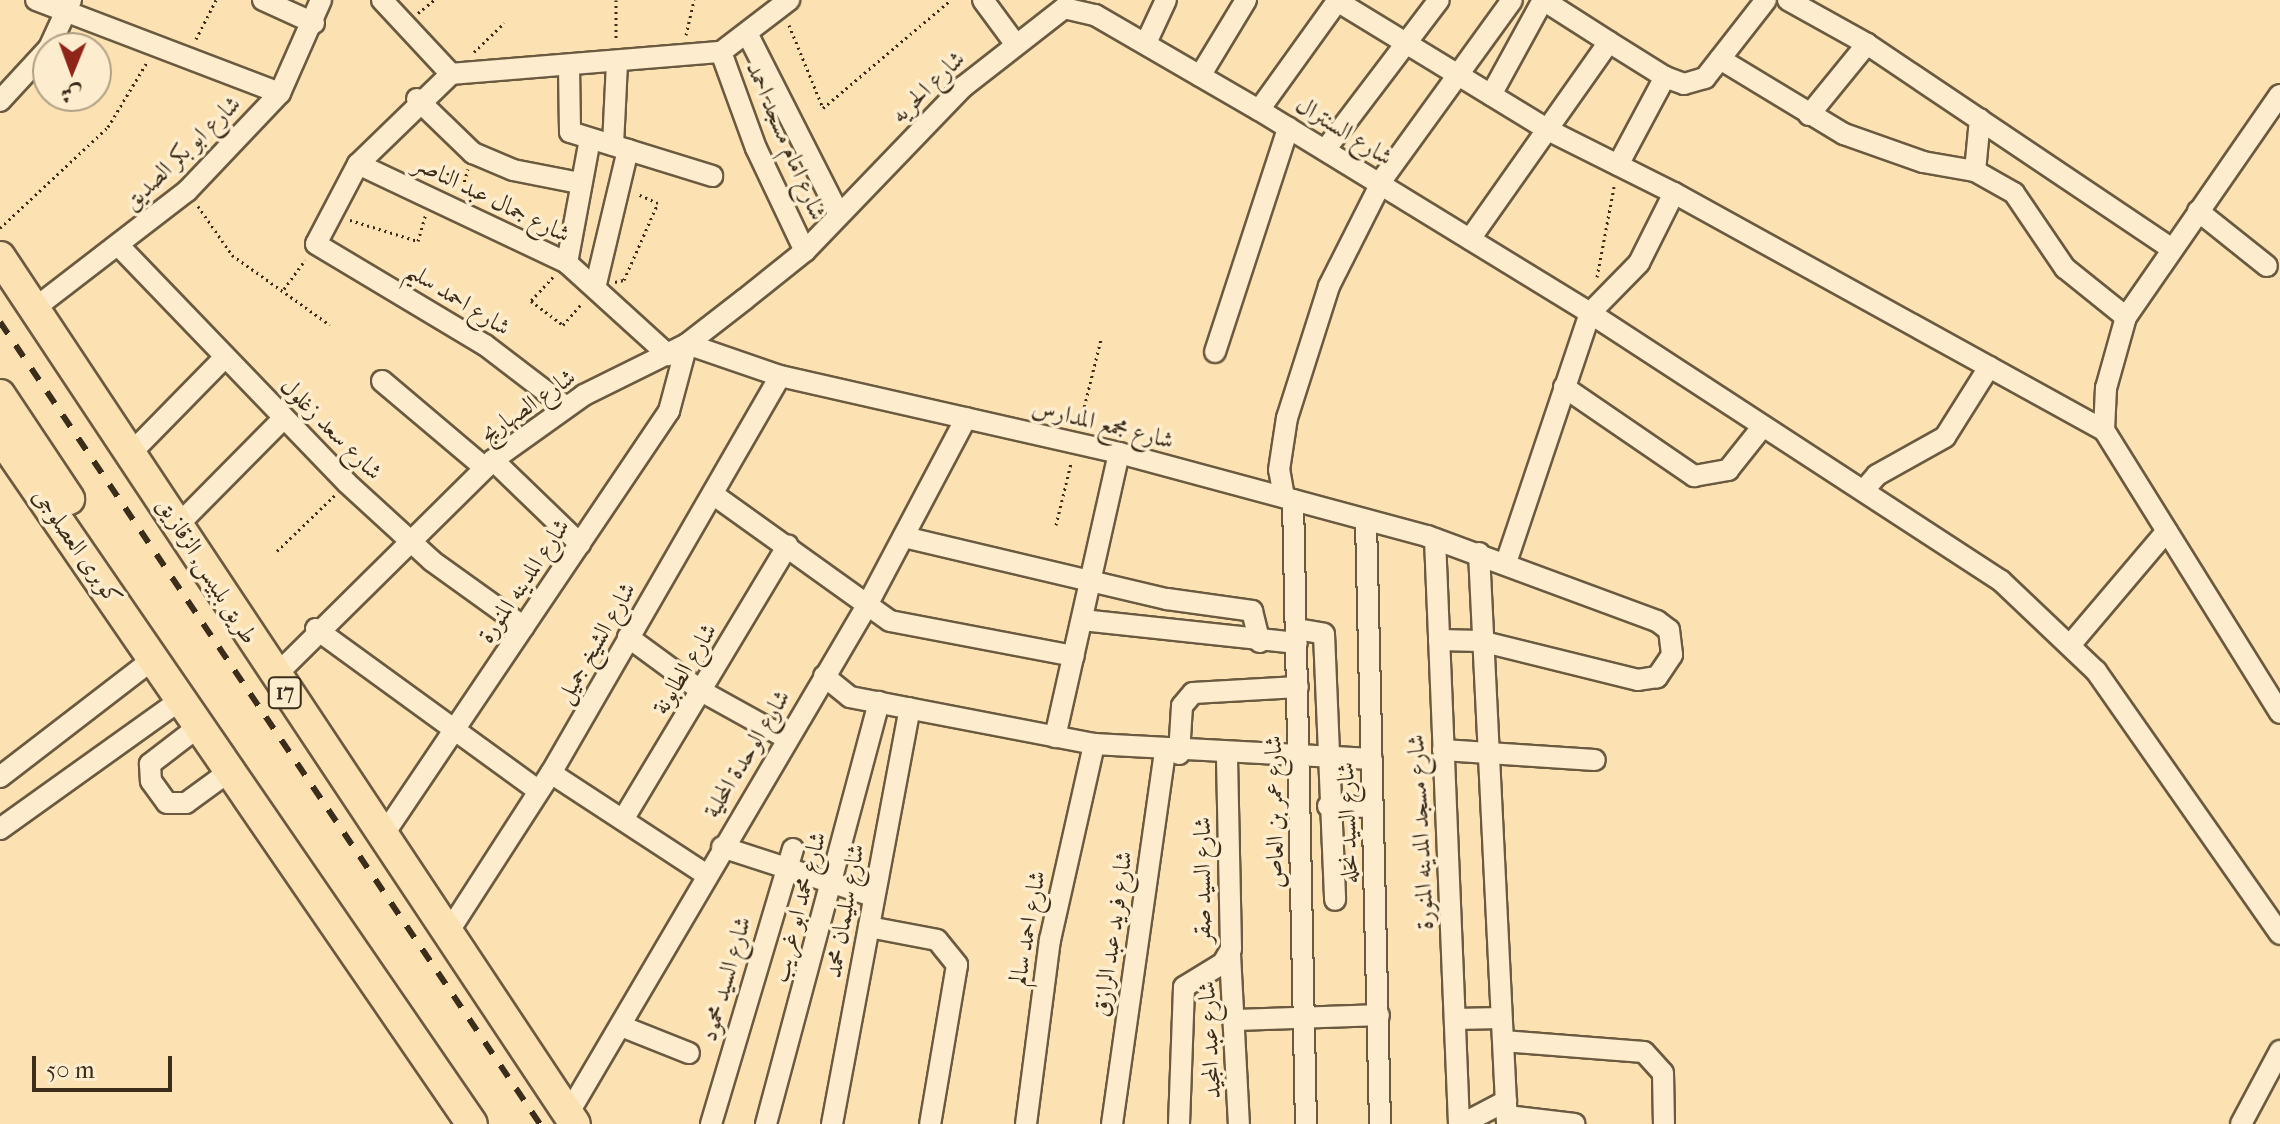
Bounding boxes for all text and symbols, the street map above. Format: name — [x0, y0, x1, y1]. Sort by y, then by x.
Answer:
north arrow — [32, 32, 112, 112]
street label: شارع الحريه — [885, 45, 971, 129]
street label: شارع امام مسجد احمد — [740, 58, 832, 224]
text: ش — [60, 81, 83, 107]
street label: شارع ابو بكر الصديق — [117, 90, 247, 216]
street label: شارع السنترال — [1290, 90, 1398, 172]
street label: شارع جمال عبد الناصر — [409, 149, 575, 249]
street label: شارع احمد سليم — [400, 256, 516, 342]
street label: شارع الصهاريج — [475, 363, 581, 449]
street label: شارع سعد زغلول — [274, 372, 388, 486]
street label: شارع مجمع المدارس — [1029, 392, 1177, 456]
street label: كوبرى العصلوجى — [26, 483, 128, 611]
street label: طريق بلبيس, الزقازيق — [150, 492, 264, 650]
street label: شارع المدينه المنورة — [472, 513, 576, 649]
street label: شارع الشيخ جميل — [550, 577, 642, 709]
street label: شارع الطابونة — [647, 618, 723, 720]
road number: 17 — [267, 675, 303, 711]
street label: شارع الوحدة المحلية — [697, 685, 797, 823]
street label: شارع مسجد المدينه المنورة — [1401, 734, 1441, 930]
street label: شارع عمر بن العاص — [1259, 735, 1291, 889]
street label: شارع السيد نحله — [1331, 762, 1365, 884]
street label: شارع السيد صقر — [1189, 817, 1217, 943]
street label: شارع محمد ابو غريب — [765, 829, 833, 985]
street label: شارع سليمان محمد — [819, 842, 871, 980]
street label: شارع فريد عبد الرازق — [1087, 849, 1139, 1019]
street label: شارع احمد سالم — [1004, 869, 1052, 987]
street label: شارع السيد محمود — [694, 913, 758, 1045]
street label: شارع عبد المجيد — [1193, 980, 1227, 1100]
scale bar — [36, 1040, 176, 1090]
text: 50 m — [46, 1056, 95, 1084]

